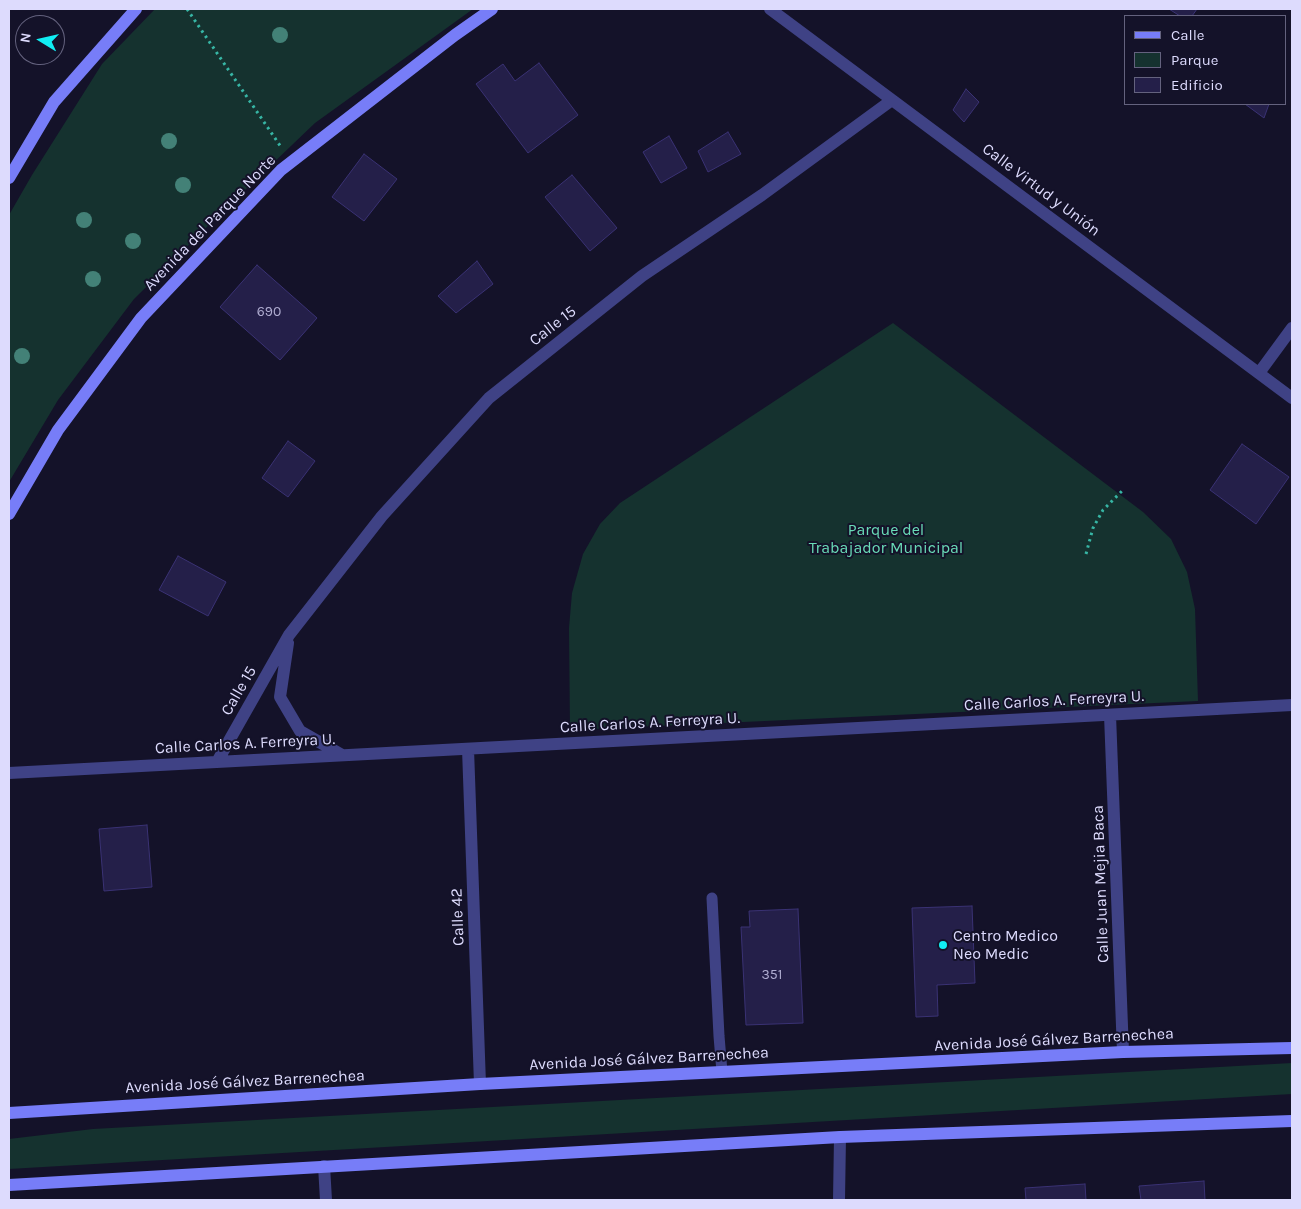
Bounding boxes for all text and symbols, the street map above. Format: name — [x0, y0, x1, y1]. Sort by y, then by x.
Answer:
north arrow — [15, 15, 65, 65]
legend — [1124, 15, 1286, 105]
text: Calle — [1171, 26, 1205, 44]
text: N — [16, 31, 35, 44]
text: Parque — [1171, 51, 1219, 69]
text: Edificio — [1171, 76, 1223, 94]
street label: Calle Virtud y Unión — [978, 139, 1104, 241]
street label: Avenida del Parque Norte — [140, 151, 280, 295]
street label: Calle 15 — [526, 302, 580, 350]
house number: 690 — [257, 304, 281, 320]
park label: Parque del Trabajador Municipal — [809, 520, 963, 558]
street label: Calle 15 — [217, 663, 261, 719]
street label: Calle Carlos A. Ferreyra U. — [963, 687, 1145, 715]
street label: Calle Carlos A. Ferreyra U. — [559, 709, 741, 737]
street label: Calle Carlos A. Ferreyra U. — [154, 730, 336, 758]
street label: Calle Juan Mejia Baca — [1089, 805, 1113, 963]
street label: Calle 42 — [447, 888, 469, 946]
place label: Centro Medico Neo Medic — [953, 926, 1058, 964]
marker: Centro Medico Neo Medic — [937, 939, 949, 951]
house number: 351 — [762, 967, 782, 983]
street label: Avenida José Gálvez Barrenechea — [934, 1024, 1174, 1056]
street label: Avenida José Gálvez Barrenechea — [529, 1043, 769, 1075]
street label: Avenida José Gálvez Barrenechea — [125, 1066, 365, 1098]

